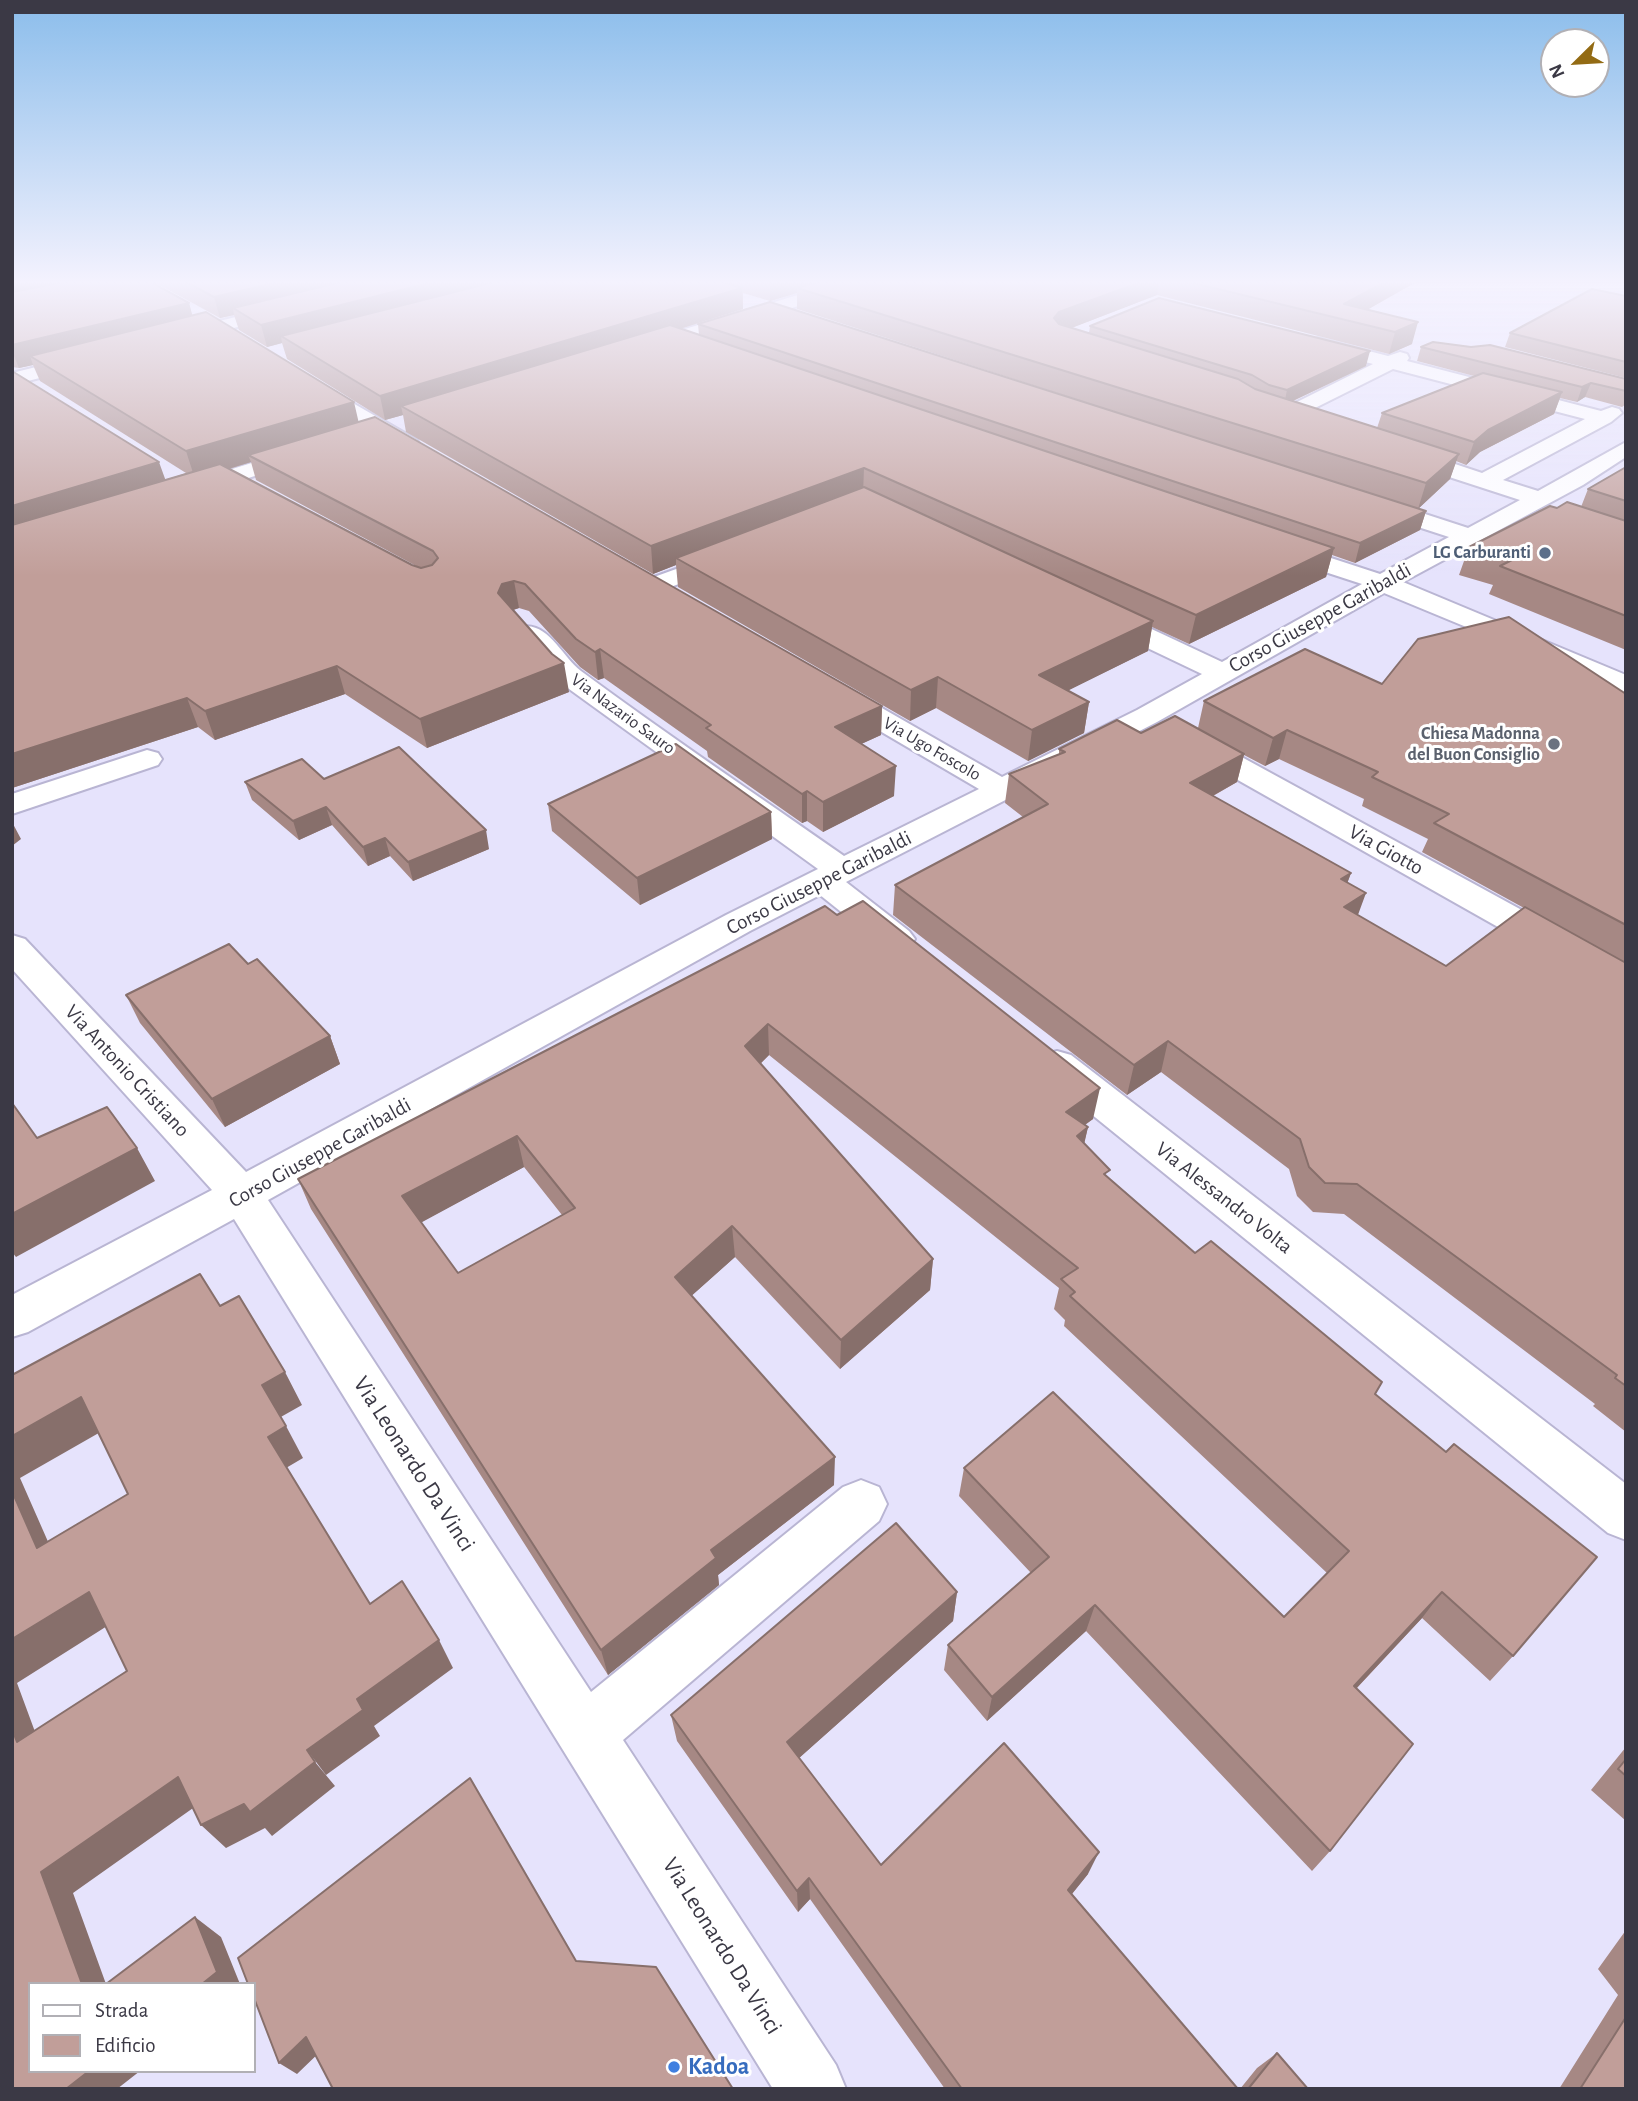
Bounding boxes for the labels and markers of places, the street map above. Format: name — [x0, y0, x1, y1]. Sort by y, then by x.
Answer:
place label: LG Carburanti — [1433, 542, 1531, 564]
marker: LG Carburanti — [1537, 545, 1553, 561]
place label: Chiesa Madonna del Buon Consiglio — [1408, 723, 1540, 766]
marker: Chiesa Madonna del Buon Consiglio — [1546, 736, 1562, 752]
place label: Kadoa — [688, 2053, 749, 2081]
marker: Kadoa — [666, 2059, 682, 2075]

